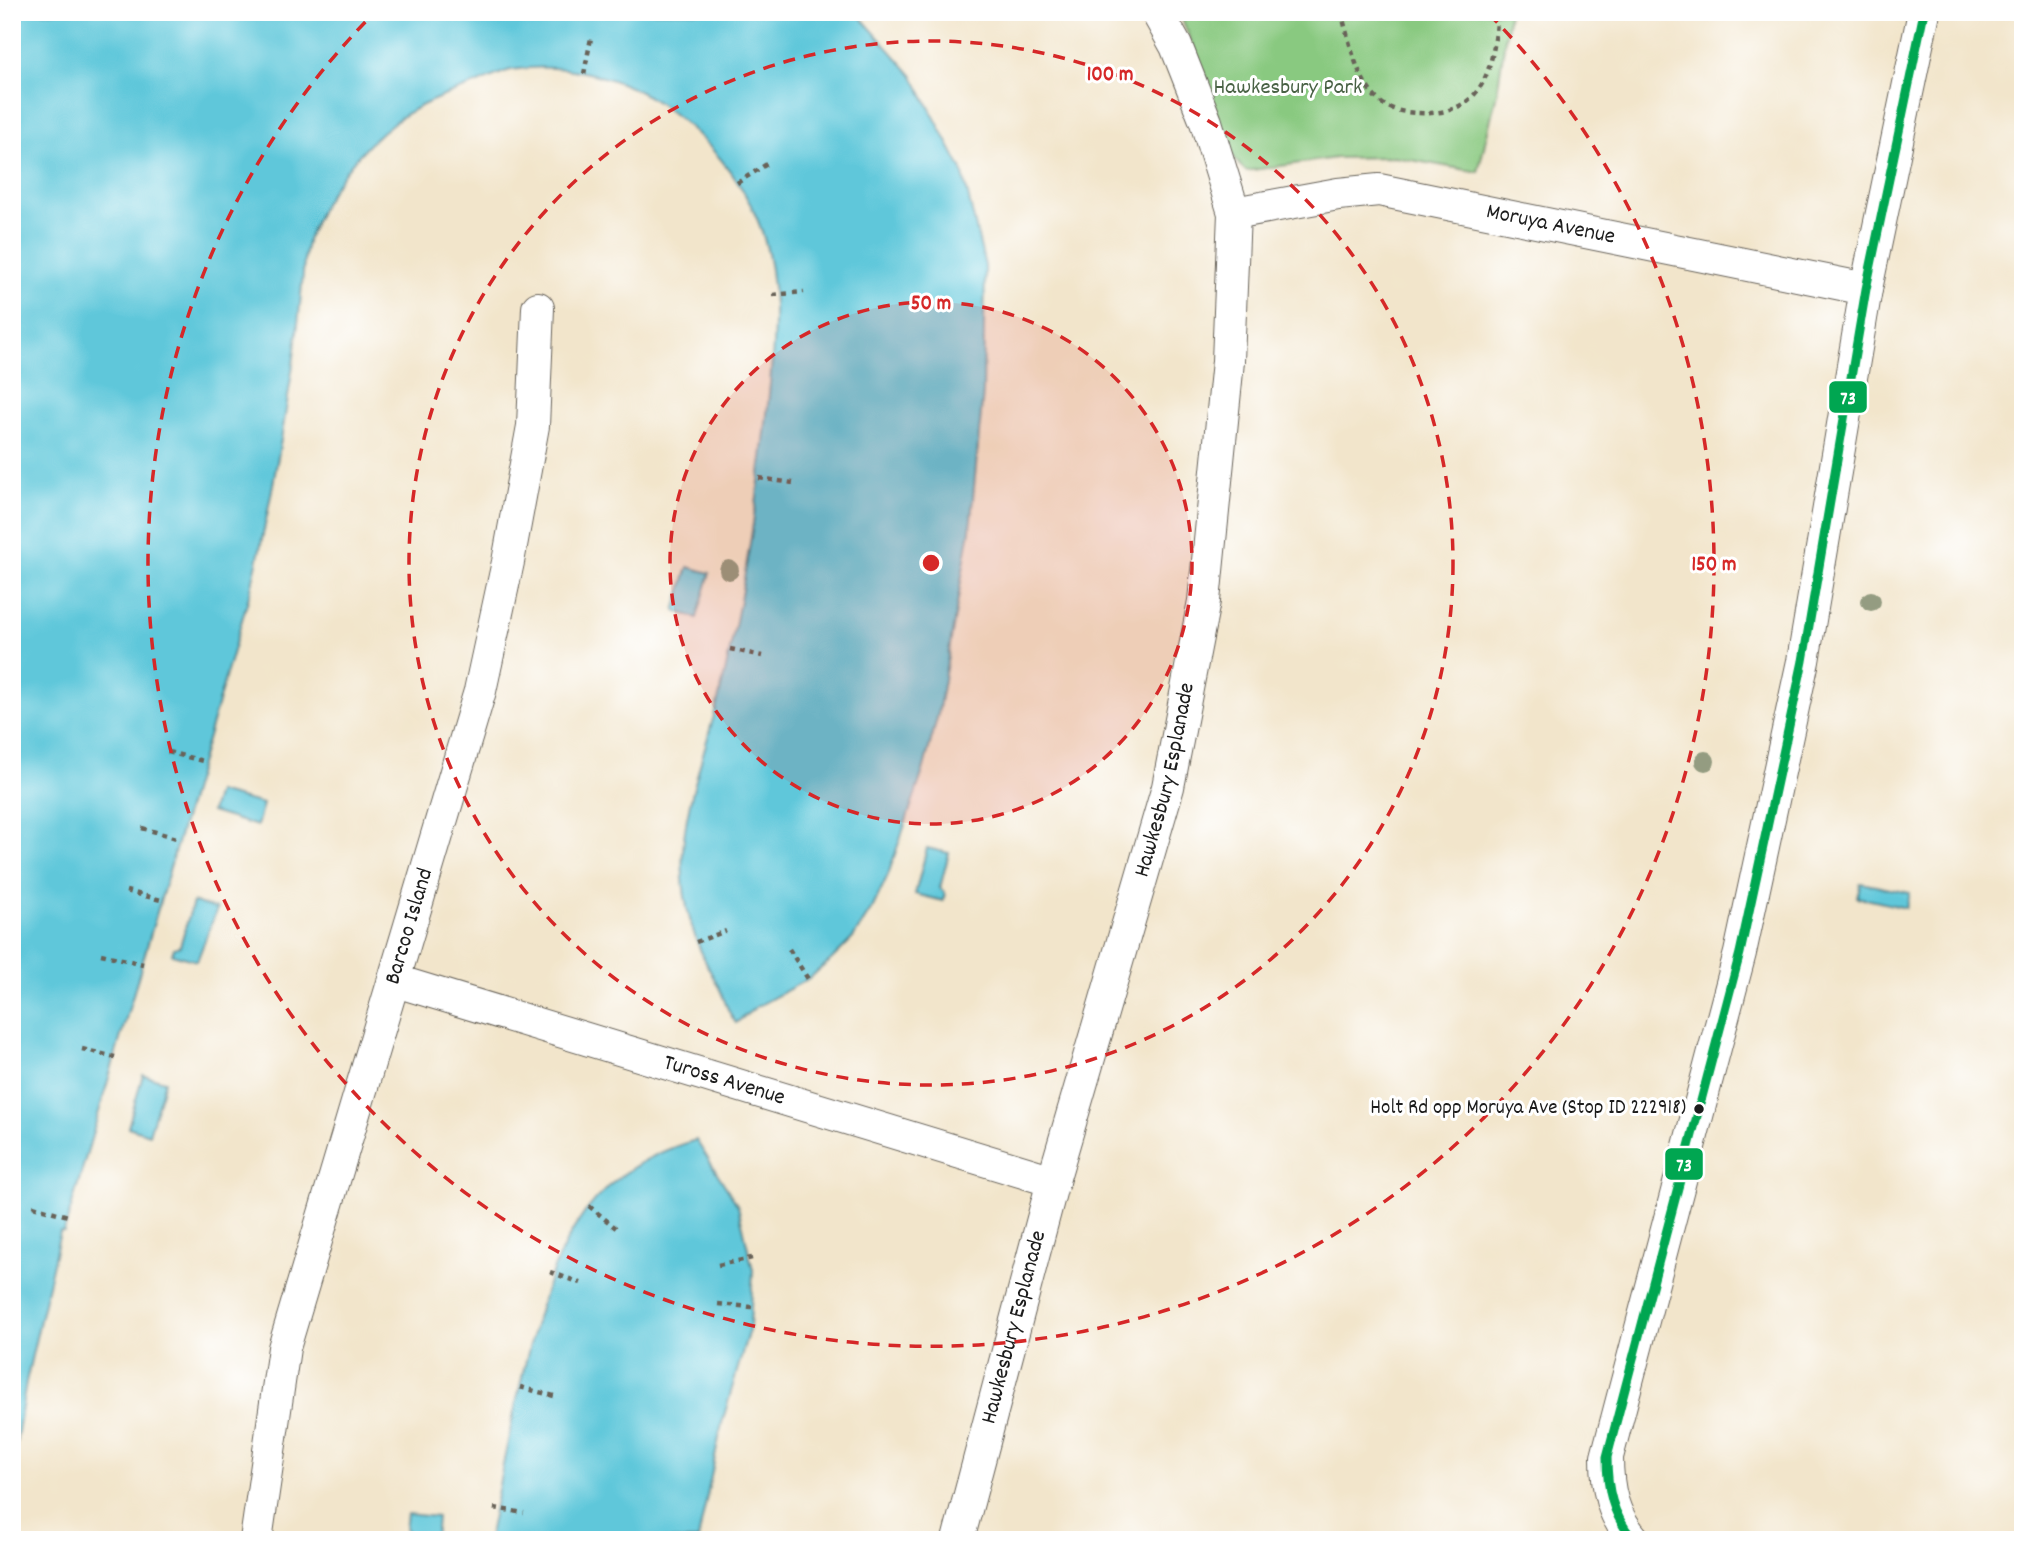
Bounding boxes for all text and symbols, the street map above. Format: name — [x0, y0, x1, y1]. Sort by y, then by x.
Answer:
text: 100 m — [1087, 61, 1133, 91]
park label: Hawkesbury Park — [1214, 72, 1362, 105]
street label: Moruya Avenue — [1483, 196, 1618, 254]
text: 50 m — [911, 290, 951, 320]
line badge: 73 — [1828, 380, 1868, 414]
text: 73 — [1840, 387, 1856, 414]
centre of rings — [919, 551, 943, 575]
text: 150 m — [1691, 551, 1737, 581]
street label: Hawkesbury Esplanade — [1126, 680, 1204, 881]
street label: Barcoo Island — [377, 864, 443, 989]
street label: Tuross Avenue — [659, 1047, 789, 1115]
place label: Holt Rd opp Moruya Ave (Stop ID 222918) — [1370, 1094, 1686, 1124]
marker: Holt Rd opp Moruya Ave (Stop ID 222918) — [1692, 1102, 1706, 1116]
line badge: 73 — [1664, 1147, 1704, 1181]
text: 73 — [1676, 1154, 1692, 1181]
street label: Hawkesbury Esplanade — [973, 1227, 1056, 1428]

